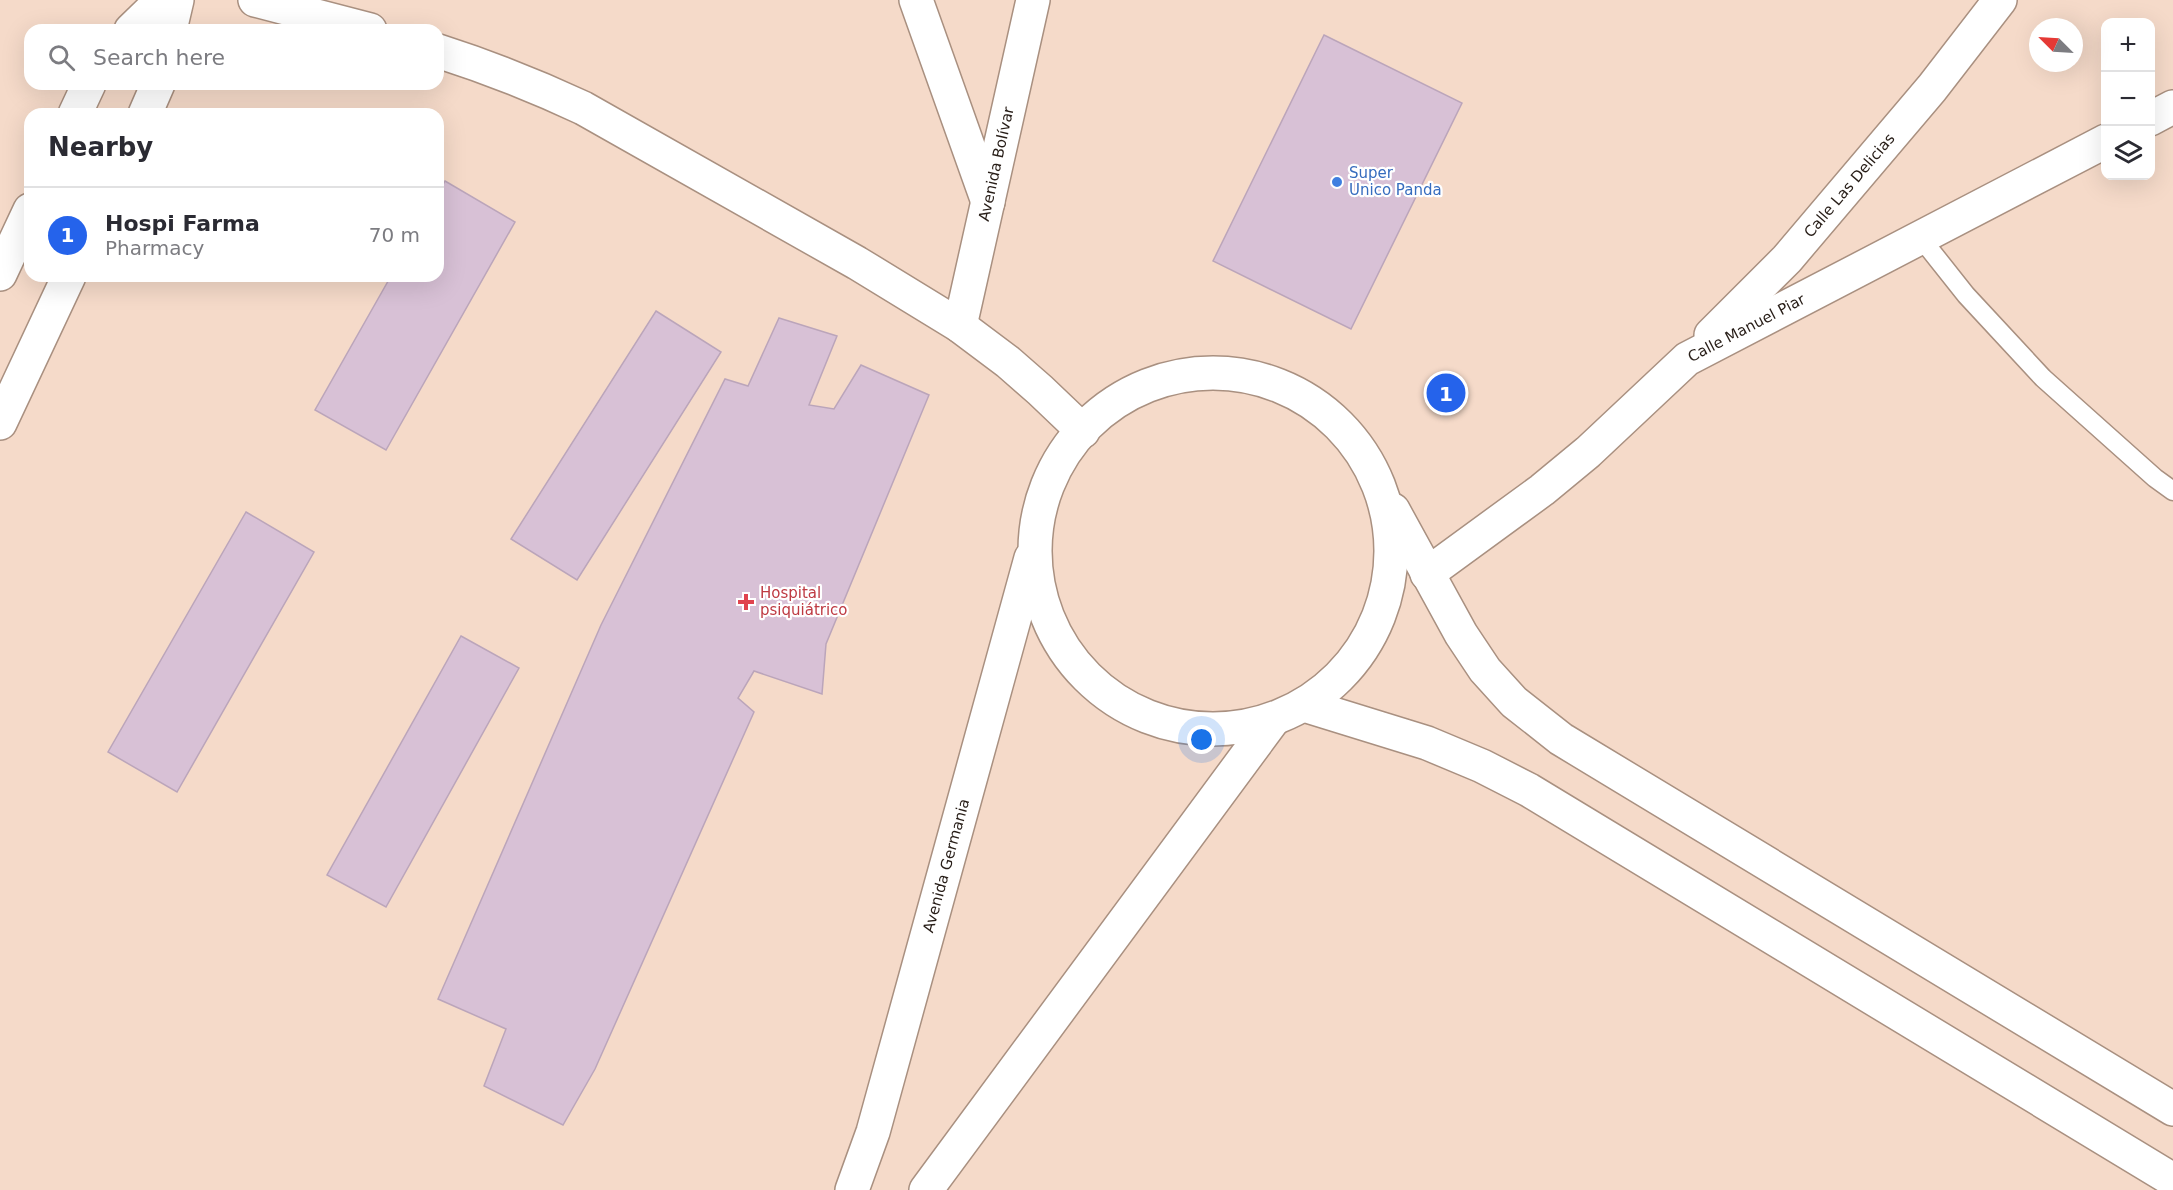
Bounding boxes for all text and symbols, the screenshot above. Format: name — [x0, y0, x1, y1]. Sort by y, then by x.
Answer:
north arrow — [2029, 18, 2083, 72]
map controls — [2101, 18, 2155, 180]
button: + — [2101, 18, 2155, 72]
search box — [24, 24, 444, 90]
icon: search — [45, 41, 78, 74]
text: Search here — [93, 45, 225, 70]
button: − — [2101, 72, 2155, 126]
street label: Avenida Bolívar — [975, 104, 1018, 223]
button: layers — [2101, 126, 2155, 180]
street label: Calle Las Delicias — [1800, 130, 1899, 241]
text: Nearby — [48, 132, 153, 162]
place label: Super Unico Panda — [1349, 164, 1442, 199]
marker: Super Unico Panda — [1330, 175, 1344, 189]
text: Hospi Farma — [105, 211, 260, 236]
text: 1 — [61, 223, 74, 247]
text: 70 m — [369, 223, 420, 247]
text: Pharmacy — [105, 236, 204, 260]
street label: Calle Manuel Piar — [1685, 290, 1809, 366]
pin: 1 — [1426, 370, 1466, 416]
place label: Hospital psiquiátrico — [760, 584, 848, 619]
marker: Hospital psiquiátrico — [737, 593, 755, 611]
your location — [1187, 725, 1216, 754]
street label: Avenida Germania — [919, 797, 973, 935]

